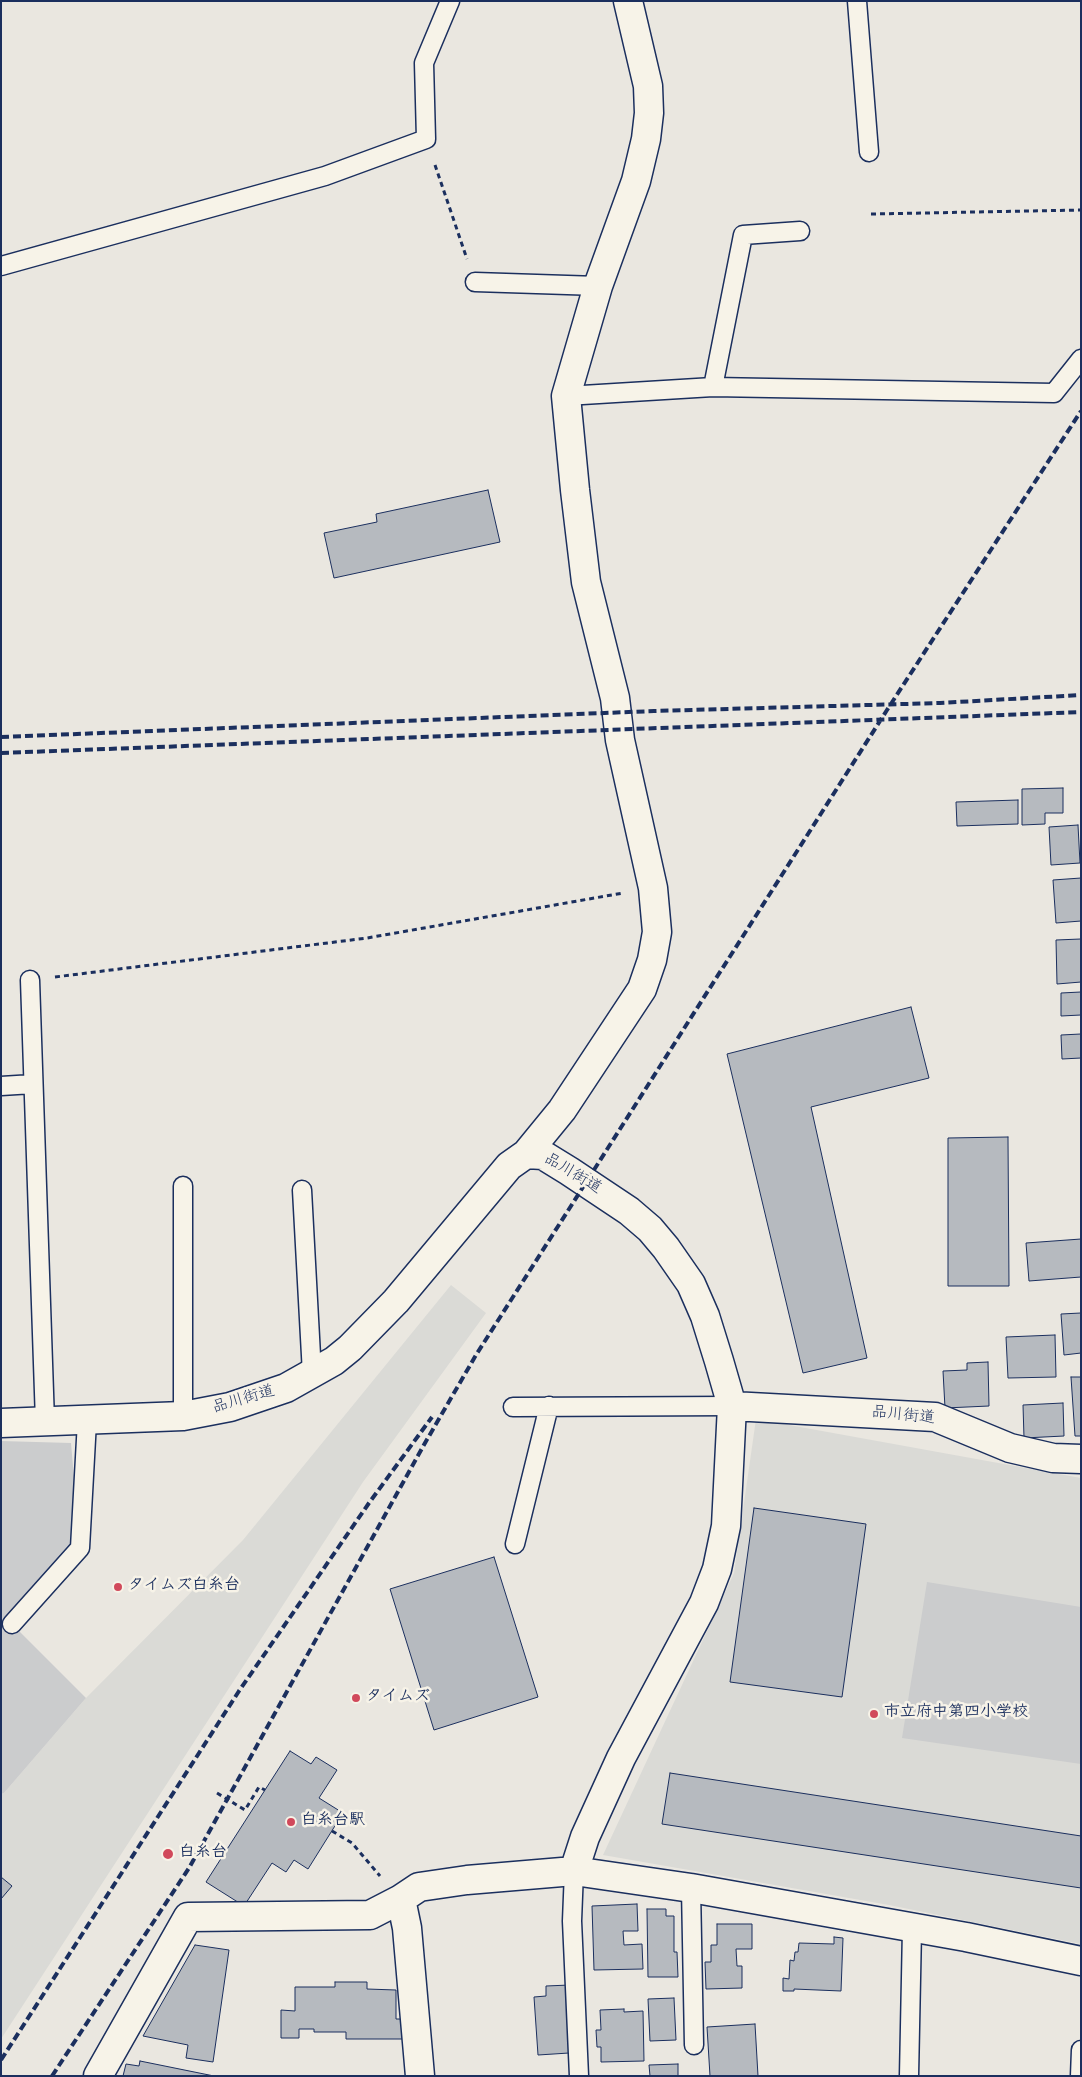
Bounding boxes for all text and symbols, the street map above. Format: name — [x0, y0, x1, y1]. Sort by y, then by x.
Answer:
street label: 品川街道 — [540, 1150, 604, 1200]
street label: 品川街道 — [211, 1383, 277, 1419]
street label: 品川街道 — [870, 1404, 936, 1430]
place label: タイムズ白糸台 — [128, 1577, 240, 1597]
marker: タイムズ白糸台 — [112, 1581, 124, 1593]
place label: タイムズ — [366, 1688, 430, 1708]
marker: タイムズ — [350, 1692, 362, 1704]
place label: 市立府中第四小学校 — [884, 1704, 1028, 1724]
marker: 市立府中第四小学校 — [868, 1708, 880, 1720]
place label: 白糸台駅 — [301, 1812, 365, 1832]
marker: 白糸台駅 — [285, 1816, 297, 1828]
place label: 白糸台 — [179, 1844, 227, 1864]
marker: 白糸台 — [161, 1847, 175, 1861]

